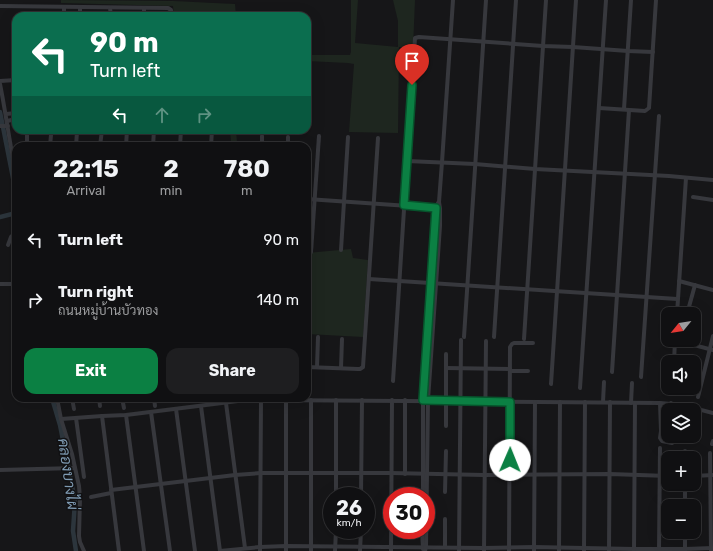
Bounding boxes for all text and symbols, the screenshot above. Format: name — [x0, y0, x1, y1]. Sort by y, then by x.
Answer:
text: 90 m — [90, 26, 159, 59]
icon: left — [24, 28, 76, 80]
pin — [395, 44, 429, 85]
icon: arrive — [401, 50, 423, 72]
text: Turn left — [90, 60, 160, 82]
icon: left — [109, 104, 131, 126]
icon: ahead — [151, 104, 173, 126]
icon: right — [193, 104, 215, 126]
text: 22:15 — [53, 155, 119, 183]
text: 2 — [163, 155, 179, 183]
text: 780 — [224, 155, 270, 183]
text: Arrival — [66, 183, 105, 198]
text: min — [160, 183, 182, 198]
text: m — [241, 183, 253, 198]
icon: left — [24, 229, 46, 251]
text: Turn left — [58, 231, 123, 249]
text: 90 m — [264, 231, 299, 249]
text: Turn right — [58, 283, 133, 301]
icon: right — [24, 289, 46, 311]
text: 140 m — [257, 291, 299, 309]
text: ถนนหมู่บ้านบัวทอง — [58, 303, 158, 318]
north arrow — [661, 307, 701, 347]
map controls — [661, 307, 701, 539]
button: Exit — [24, 348, 158, 394]
button: Share — [166, 348, 299, 394]
button: sound — [661, 355, 701, 395]
button: layers — [661, 403, 701, 443]
water label: คลองบางไผ่ — [54, 437, 83, 512]
position arrow — [489, 439, 531, 481]
button: + — [661, 451, 701, 491]
speed limit sign: 30 — [383, 487, 435, 539]
text: 26 — [336, 496, 362, 520]
button: − — [661, 499, 701, 539]
text: km/h — [337, 517, 361, 529]

